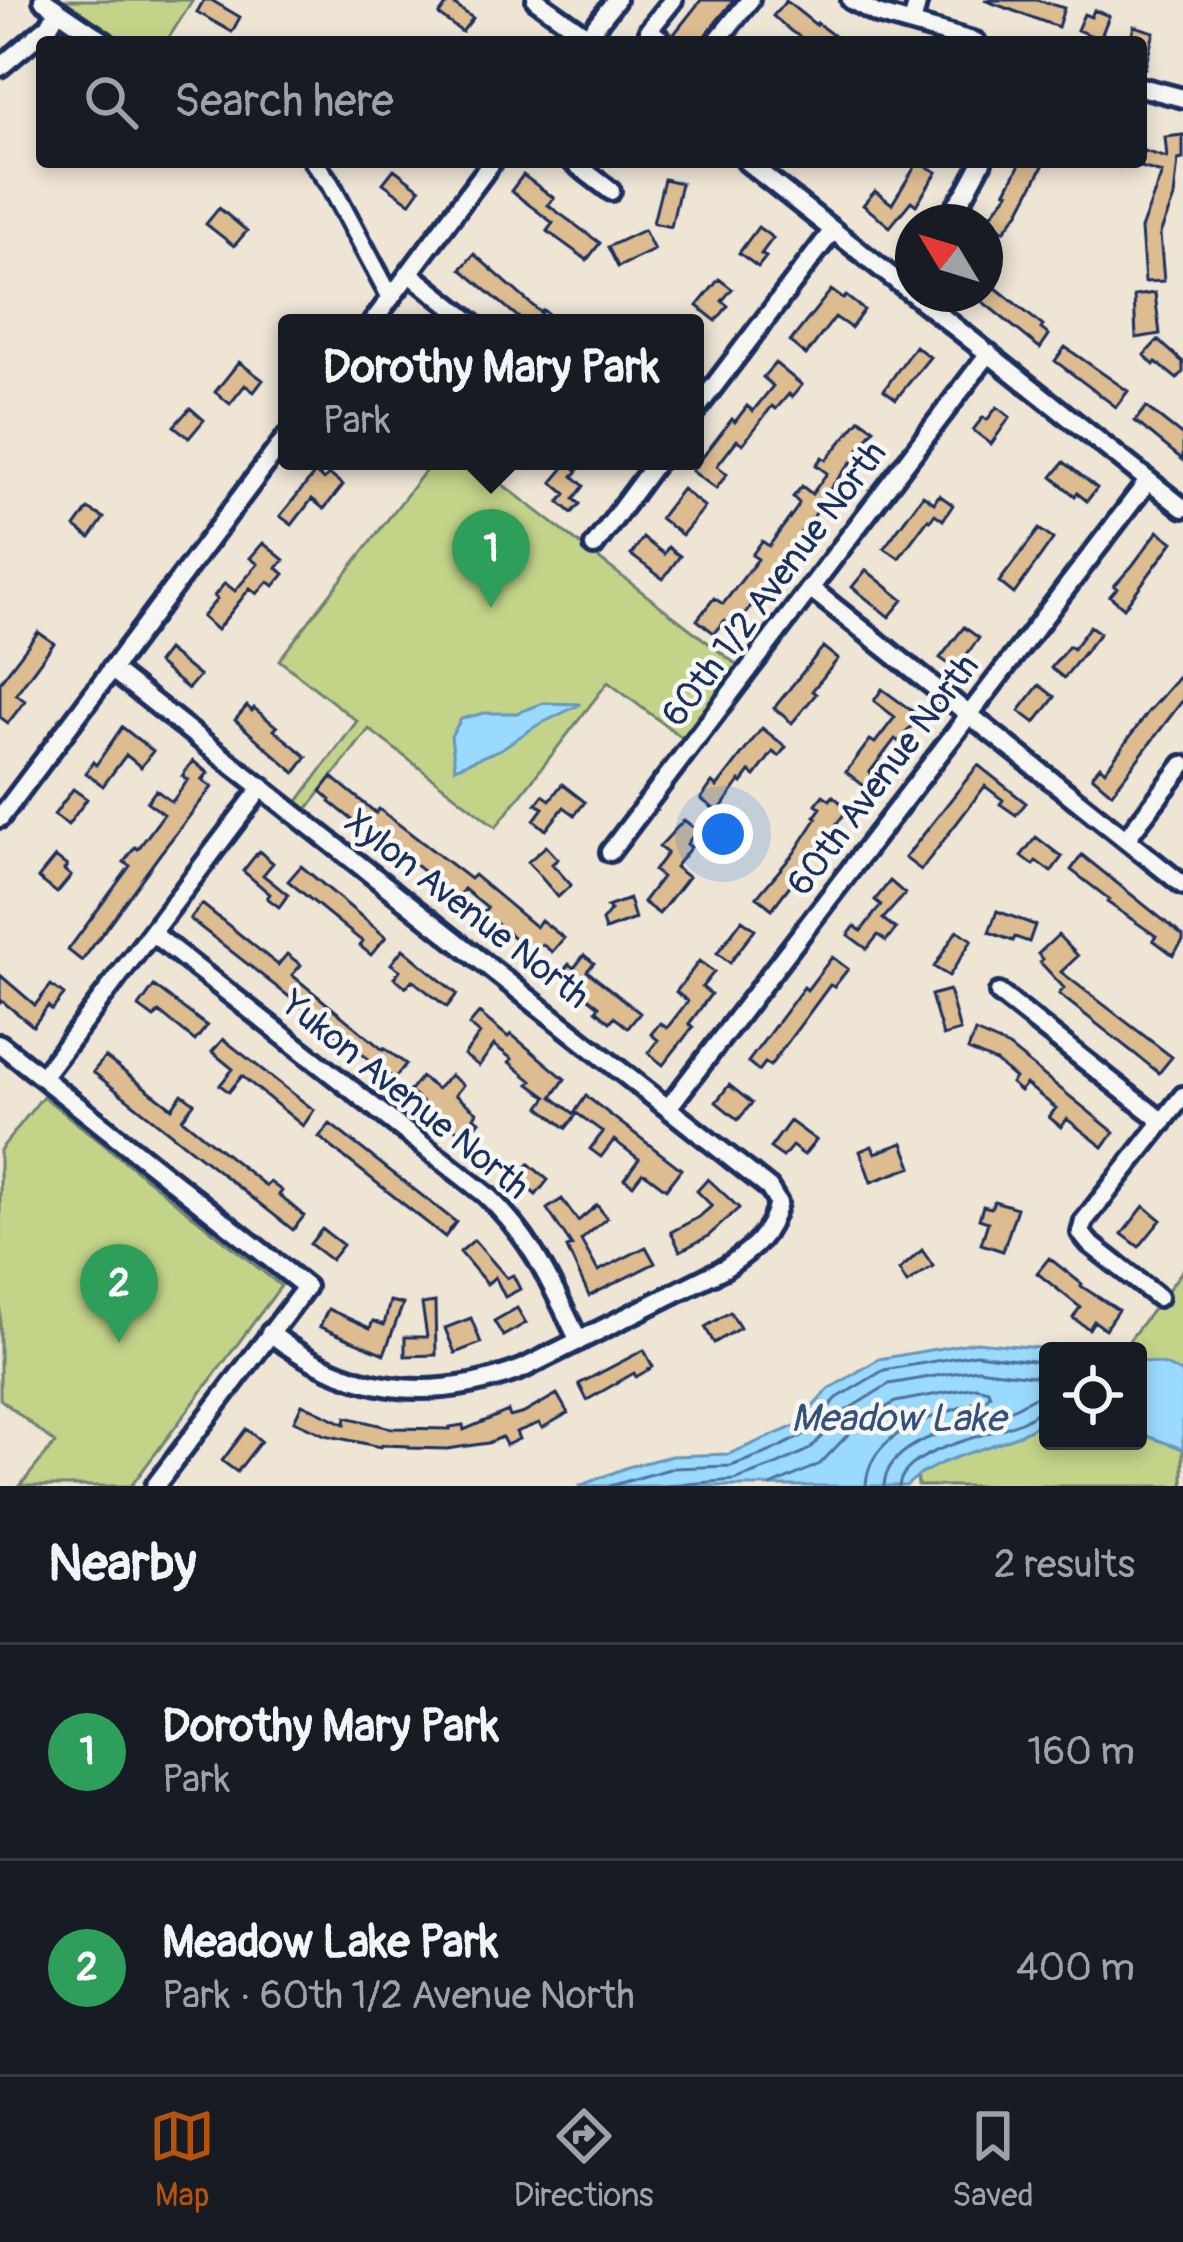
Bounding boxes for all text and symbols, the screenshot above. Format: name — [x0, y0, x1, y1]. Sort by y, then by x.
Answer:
search box — [36, 36, 1147, 168]
icon: search — [78, 69, 144, 135]
text: Search here — [174, 74, 394, 130]
north arrow — [895, 204, 1003, 312]
popup — [278, 314, 704, 470]
text: Dorothy Mary Park — [322, 340, 660, 396]
text: Park — [322, 396, 391, 445]
street label: 60th 1/2 Avenue North — [652, 432, 896, 736]
pin: 1 — [452, 509, 530, 608]
street label: 60th Avenue North — [778, 645, 989, 905]
street label: Xylon Avenue North — [336, 800, 598, 1019]
your location — [693, 804, 753, 864]
street label: Yukon Avenue North — [271, 981, 538, 1209]
pin: 2 — [80, 1244, 158, 1343]
map controls — [1039, 1342, 1147, 1450]
button: locate — [1039, 1342, 1147, 1450]
water label: Meadow Lake — [791, 1394, 1009, 1443]
text: Nearby — [48, 1532, 196, 1596]
text: 2 results — [994, 1540, 1135, 1589]
text: Dorothy Mary Park — [162, 1699, 499, 1755]
text: 1 — [79, 1727, 95, 1776]
text: 160 m — [1027, 1727, 1135, 1776]
text: Park — [162, 1755, 230, 1804]
text: Meadow Lake Park — [162, 1915, 498, 1971]
text: 2 — [76, 1943, 98, 1992]
text: 400 m — [1016, 1943, 1135, 1992]
text: Park · 60th 1/2 Avenue North — [162, 1971, 635, 2020]
tab: Map — [149, 2103, 215, 2216]
tab: Directions — [514, 2103, 654, 2216]
tab: Saved — [952, 2103, 1034, 2216]

